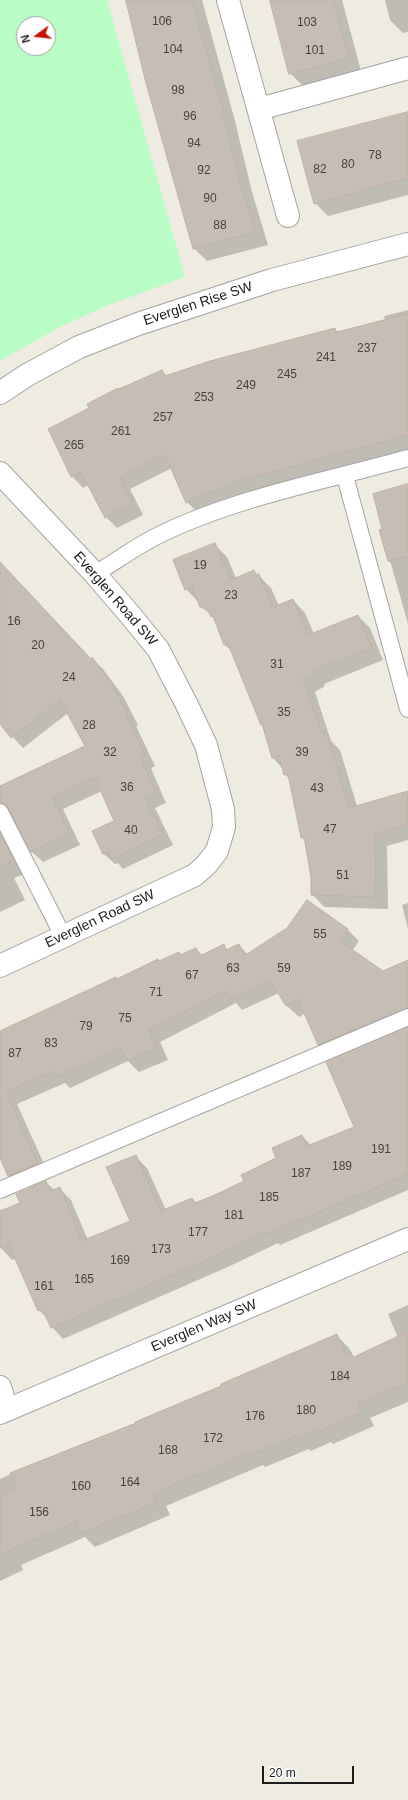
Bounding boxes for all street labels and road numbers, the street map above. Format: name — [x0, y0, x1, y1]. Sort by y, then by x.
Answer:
street label: Everglen Rise SW — [141, 278, 255, 330]
street label: Everglen Road SW — [70, 549, 160, 649]
street label: Everglen Road SW — [42, 886, 158, 952]
street label: Everglen Way SW — [149, 1296, 259, 1356]

